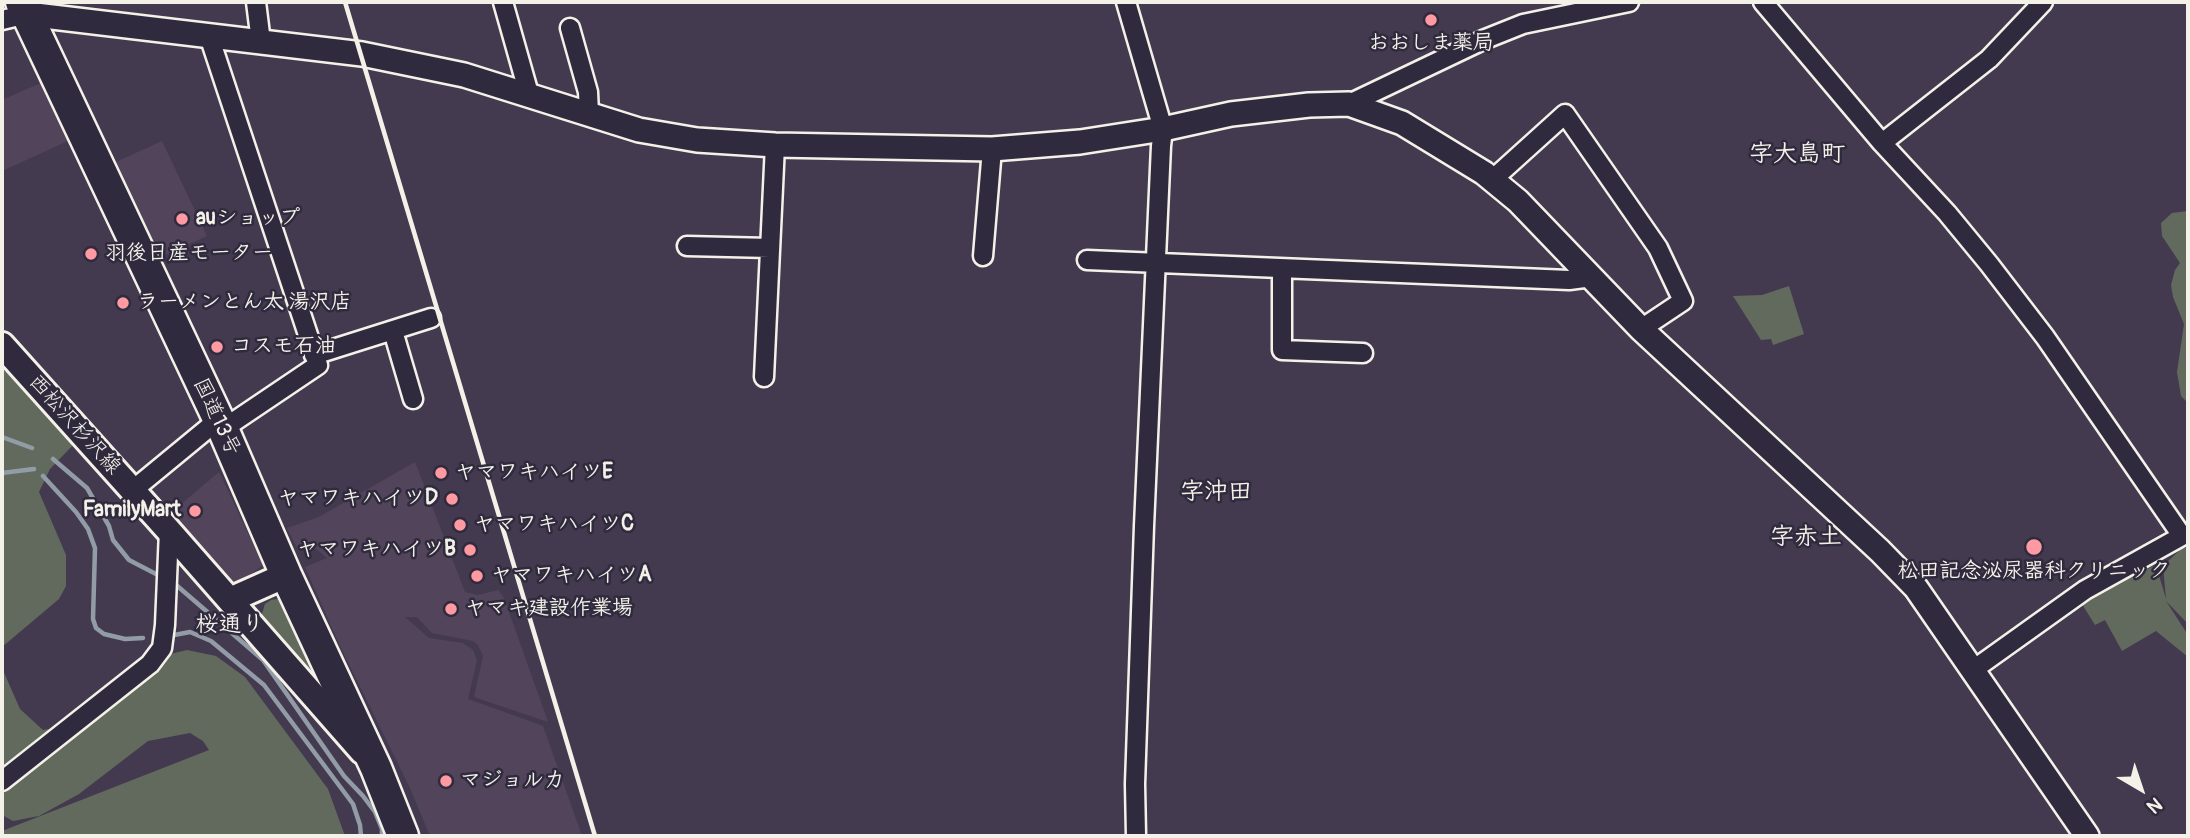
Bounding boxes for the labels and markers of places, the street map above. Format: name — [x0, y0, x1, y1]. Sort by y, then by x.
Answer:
marker: おおしま薬局 — [1423, 12, 1439, 28]
place label: おおしま薬局 — [1368, 31, 1494, 57]
place label: auショップ — [196, 206, 300, 232]
marker: auショップ — [174, 211, 190, 227]
place label: 羽後日産モーター — [105, 241, 273, 267]
marker: 羽後日産モーター — [83, 246, 99, 262]
place label: ラーメンとん太 湯沢店 — [137, 290, 352, 316]
marker: ラーメンとん太 湯沢店 — [115, 295, 131, 311]
place label: コスモ石油 — [231, 334, 336, 360]
marker: コスモ石油 — [209, 339, 225, 355]
place label: ヤマワキハイツE — [455, 460, 613, 486]
marker: ヤマワキハイツE — [433, 465, 449, 481]
place label: ヤマワキハイツD — [278, 486, 438, 512]
marker: ヤマワキハイツD — [444, 491, 460, 507]
place label: FamilyMart — [83, 498, 181, 524]
marker: FamilyMart — [187, 503, 203, 519]
place label: ヤマワキハイツC — [474, 512, 634, 538]
marker: ヤマワキハイツC — [452, 517, 468, 533]
place label: ヤマワキハイツB — [297, 537, 456, 563]
marker: 松田記念泌尿器科クリニック — [2024, 537, 2044, 557]
marker: ヤマワキハイツB — [462, 542, 478, 558]
place label: 松田記念泌尿器科クリニック — [1898, 559, 2170, 585]
place label: ヤマワキハイツA — [491, 563, 652, 589]
marker: ヤマワキハイツA — [469, 568, 485, 584]
place label: ヤマキ建設作業場 — [465, 596, 633, 622]
marker: ヤマキ建設作業場 — [443, 601, 459, 617]
place label: マジョルカ — [460, 768, 565, 794]
marker: マジョルカ — [438, 773, 454, 789]

